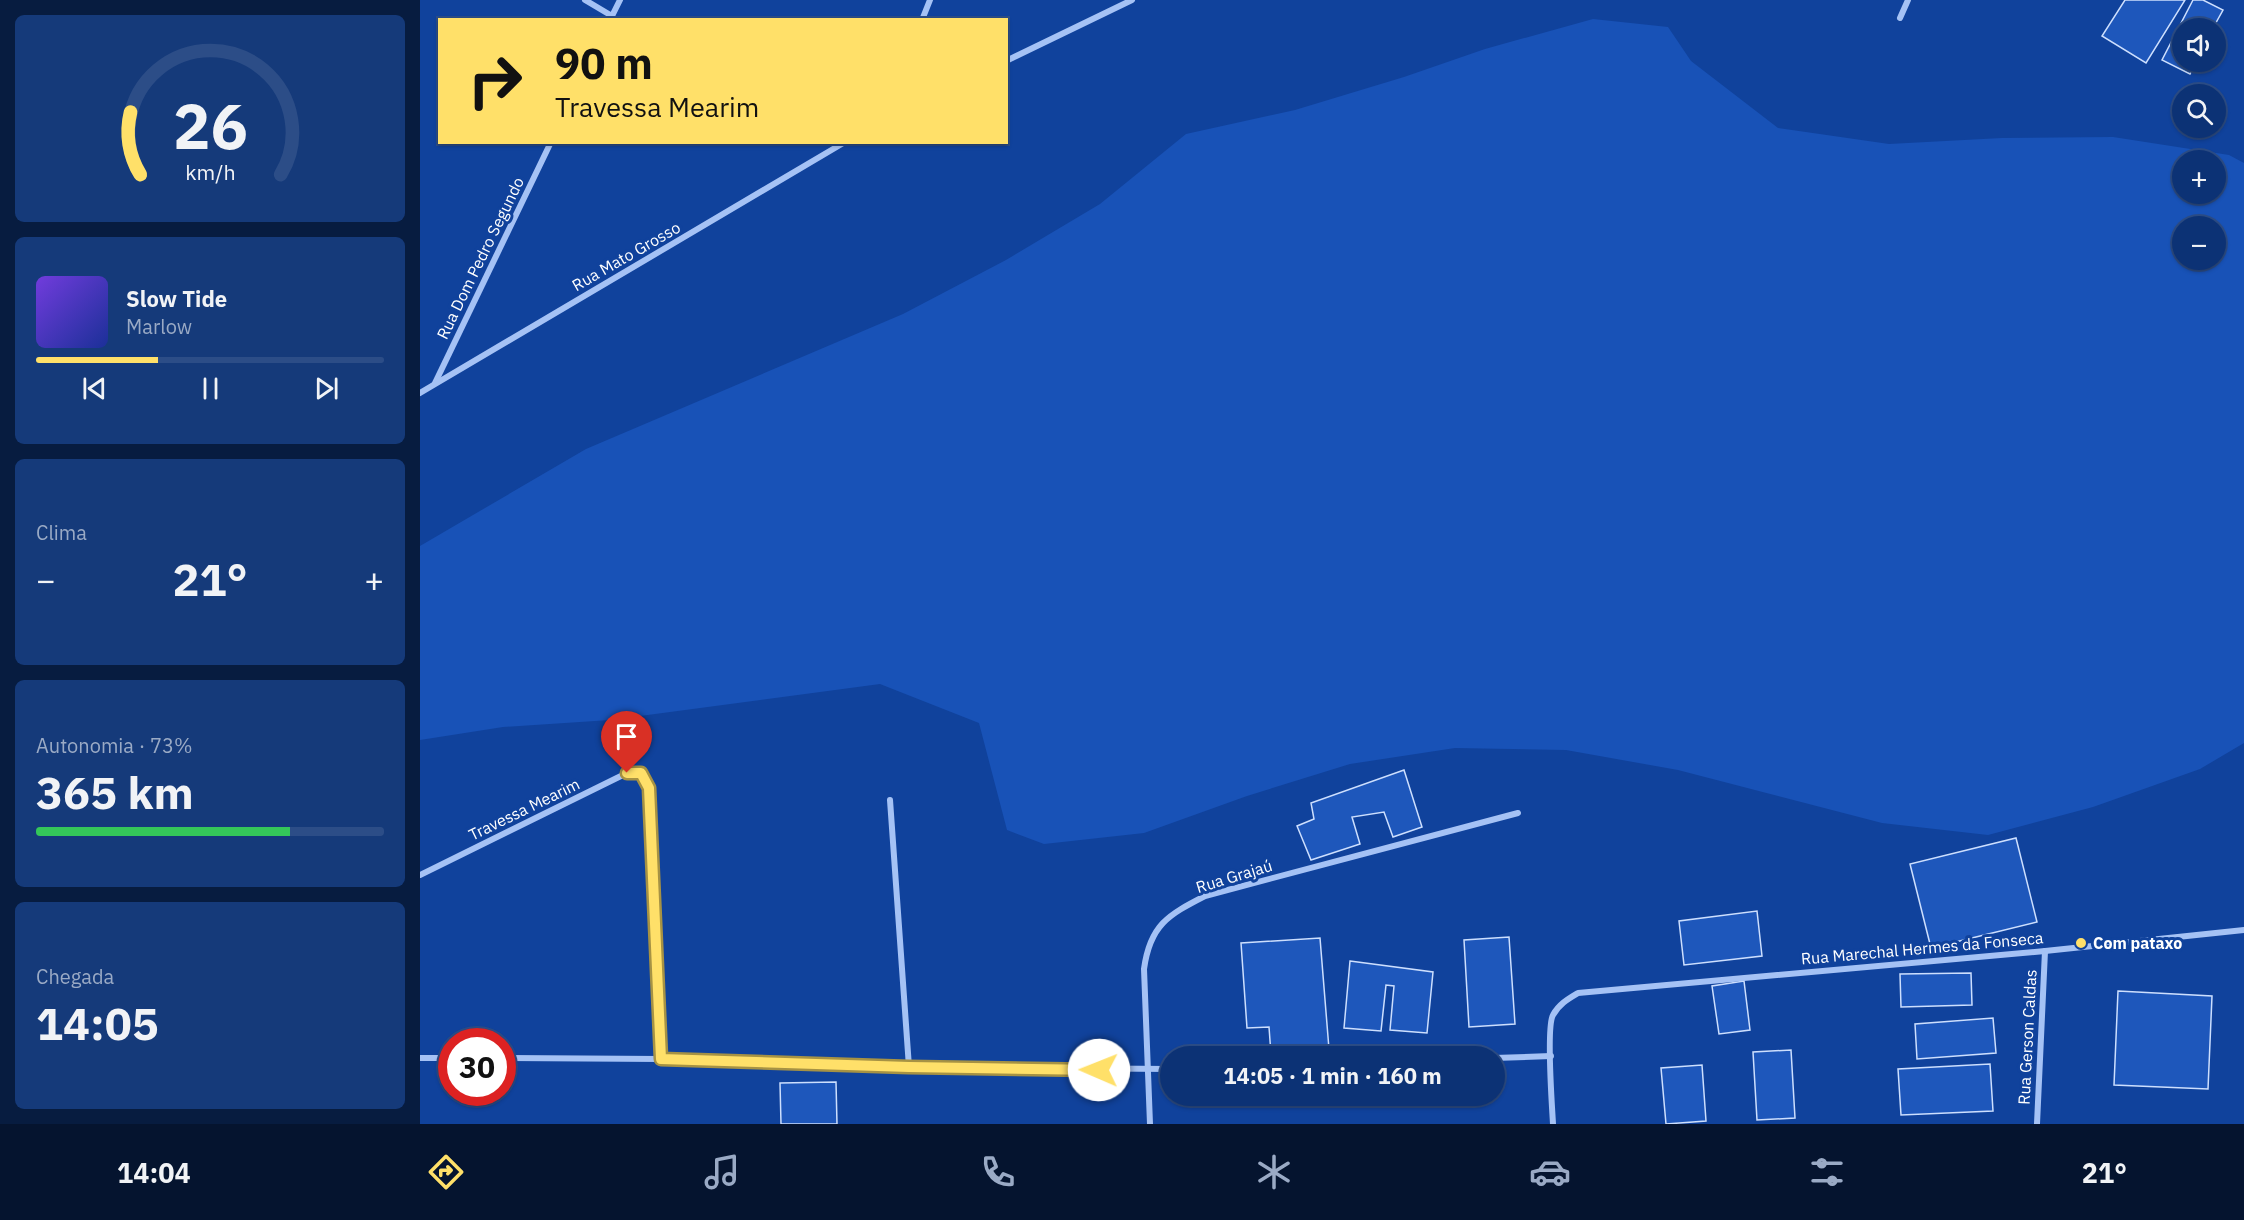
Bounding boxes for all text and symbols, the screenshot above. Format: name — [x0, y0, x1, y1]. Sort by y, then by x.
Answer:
map controls — [2172, 18, 2226, 270]
button: sound — [2172, 18, 2226, 72]
text: 90 m — [555, 36, 653, 91]
icon: right — [456, 42, 534, 120]
button: search — [2172, 84, 2226, 138]
text: 26 — [173, 86, 247, 167]
text: Travessa Mearim — [555, 89, 759, 124]
button: + — [2172, 150, 2226, 204]
text: km/h — [185, 159, 235, 187]
street label: Rua Dom Pedro Segundo — [432, 174, 528, 342]
button: − — [2172, 216, 2226, 270]
street label: Rua Mato Grosso — [568, 217, 684, 295]
text: Slow Tide — [126, 284, 227, 313]
text: Marlow — [126, 313, 192, 340]
icon: previous — [78, 372, 111, 405]
icon: pause — [194, 372, 227, 405]
icon: next — [310, 372, 343, 405]
text: Clima — [36, 519, 87, 546]
text: 21° — [172, 550, 248, 608]
text: − — [36, 558, 56, 601]
text: + — [364, 558, 384, 601]
pin — [601, 711, 652, 773]
icon: arrive — [610, 720, 643, 753]
text: Autonomia · 73% — [36, 732, 193, 759]
text: 365 km — [36, 763, 194, 821]
street label: Travessa Mearim — [465, 773, 583, 845]
street label: Rua Grajaú — [1193, 855, 1275, 897]
street label: Rua Marechal Hermes da Fonseca — [1800, 927, 2044, 969]
place label: Com pataxo — [2093, 933, 2182, 953]
marker: Com pataxo — [2074, 936, 2088, 950]
text: Chegada — [36, 963, 114, 990]
street label: Rua Gerson Caldas — [2013, 969, 2041, 1105]
text: 14:05 — [36, 994, 159, 1052]
speed limit sign: 30 — [438, 1028, 516, 1106]
position arrow — [1067, 1038, 1131, 1102]
text: 14:05 · 1 min · 160 m — [1223, 1061, 1442, 1090]
icon: directions — [425, 1151, 467, 1193]
icon: music — [701, 1151, 743, 1193]
icon: phone — [977, 1151, 1019, 1193]
icon: climate — [1253, 1151, 1295, 1193]
icon: car — [1529, 1151, 1571, 1193]
icon: filters — [1806, 1151, 1848, 1193]
text: 14:04 — [117, 1155, 191, 1190]
text: 21° — [2082, 1155, 2127, 1190]

